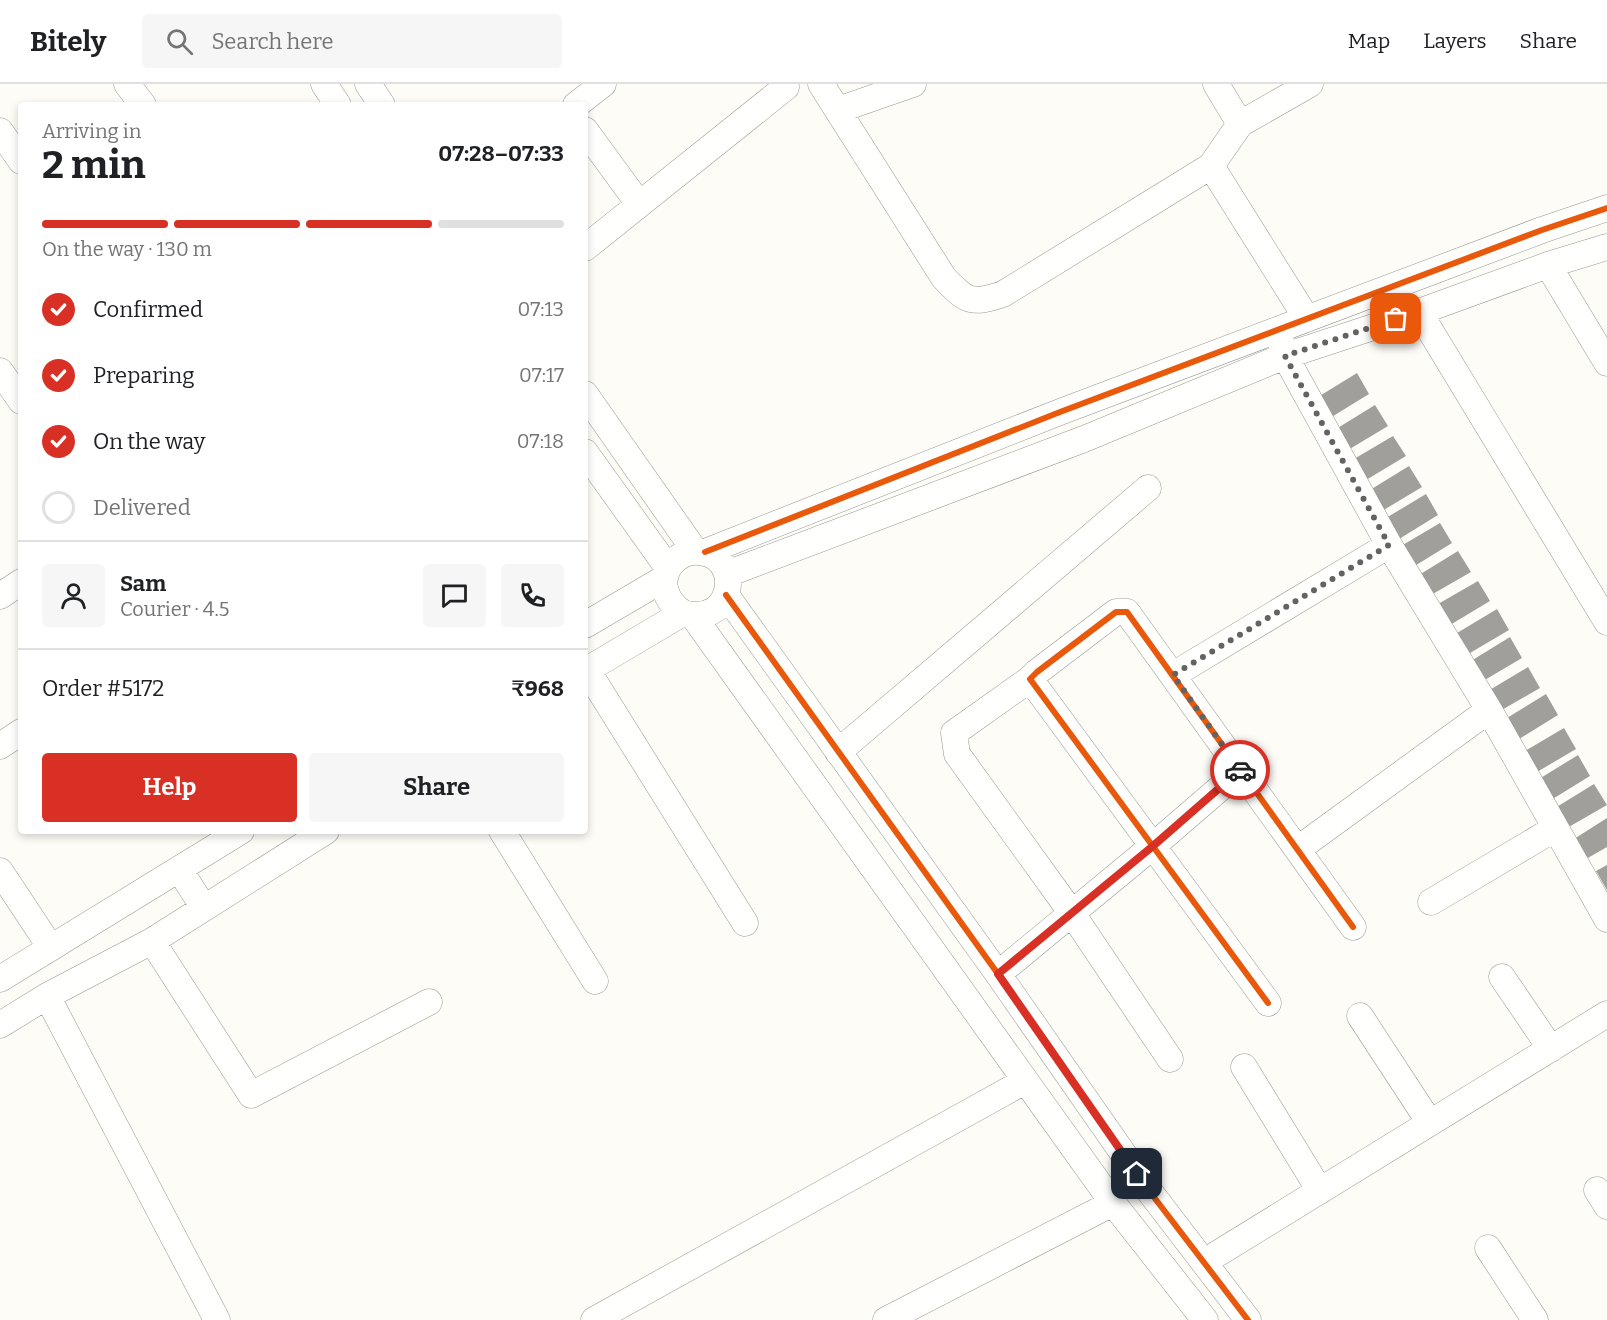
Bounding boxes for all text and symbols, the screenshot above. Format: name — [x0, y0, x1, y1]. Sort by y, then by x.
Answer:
search box — [142, 14, 562, 68]
text: Bitely — [30, 25, 106, 58]
icon: search — [163, 25, 196, 58]
text: Search here — [211, 28, 334, 55]
text: Map — [1348, 28, 1390, 54]
text: Layers — [1423, 28, 1487, 54]
text: Share — [1520, 28, 1577, 54]
text: Arriving in — [42, 119, 141, 143]
text: 07:28–07:33 — [438, 140, 564, 167]
text: 2 min — [42, 142, 146, 188]
text: On the way · 130 m — [42, 237, 212, 261]
icon: check — [42, 293, 75, 326]
pin — [1370, 293, 1421, 344]
text: Confirmed — [93, 296, 203, 323]
text: 07:13 — [517, 297, 564, 321]
icon: bag — [1379, 302, 1412, 335]
icon: check — [42, 359, 75, 392]
text: Preparing — [93, 362, 195, 389]
text: 07:17 — [519, 363, 564, 387]
icon: check — [42, 425, 75, 458]
text: On the way — [93, 428, 205, 455]
text: 07:18 — [517, 429, 564, 453]
text: Delivered — [93, 494, 191, 521]
button: person — [42, 564, 105, 627]
button: chat — [423, 564, 486, 627]
button: phone — [501, 564, 564, 627]
text: Sam — [120, 570, 166, 597]
text: Courier · 4.5 — [120, 597, 229, 621]
text: Order #5172 — [42, 675, 164, 702]
text: ₹968 — [511, 675, 564, 702]
courier — [1210, 740, 1270, 800]
button: Help — [42, 753, 297, 822]
button: Share — [309, 753, 564, 822]
icon: car — [1224, 754, 1257, 787]
pin — [1111, 1148, 1162, 1199]
icon: home — [1120, 1157, 1153, 1190]

